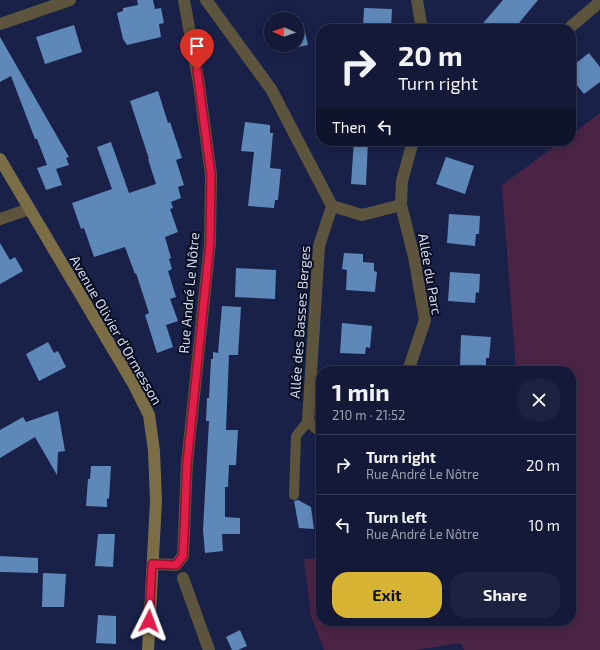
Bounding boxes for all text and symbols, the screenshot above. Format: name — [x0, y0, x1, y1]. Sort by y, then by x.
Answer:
north arrow — [264, 12, 304, 52]
map controls — [264, 12, 304, 52]
pin — [180, 29, 214, 70]
icon: arrive — [186, 35, 208, 57]
text: 20 m — [398, 38, 463, 72]
icon: right — [332, 40, 384, 92]
text: Turn right — [398, 72, 478, 94]
icon: left — [374, 116, 396, 138]
text: Then — [332, 118, 366, 136]
street label: Rue André Le Nôtre — [175, 232, 202, 354]
street label: Allée du Parc — [415, 232, 446, 316]
street label: Allée des Basses Berges — [286, 245, 313, 399]
street label: Avenue Olivier d'Ormesson — [67, 252, 166, 408]
text: 1 min — [332, 377, 390, 406]
button: close — [518, 379, 560, 421]
text: 210 m · 21:52 — [332, 407, 405, 423]
text: Turn right — [366, 448, 436, 466]
icon: right — [332, 454, 354, 476]
text: 20 m — [526, 456, 560, 474]
text: Rue André Le Nôtre — [366, 466, 479, 482]
text: Turn left — [366, 508, 427, 526]
icon: left — [332, 514, 354, 536]
text: 10 m — [528, 516, 560, 534]
text: Rue André Le Nôtre — [366, 526, 479, 542]
button: Exit — [332, 572, 442, 618]
button: Share — [450, 572, 560, 618]
position arrow — [128, 600, 170, 642]

